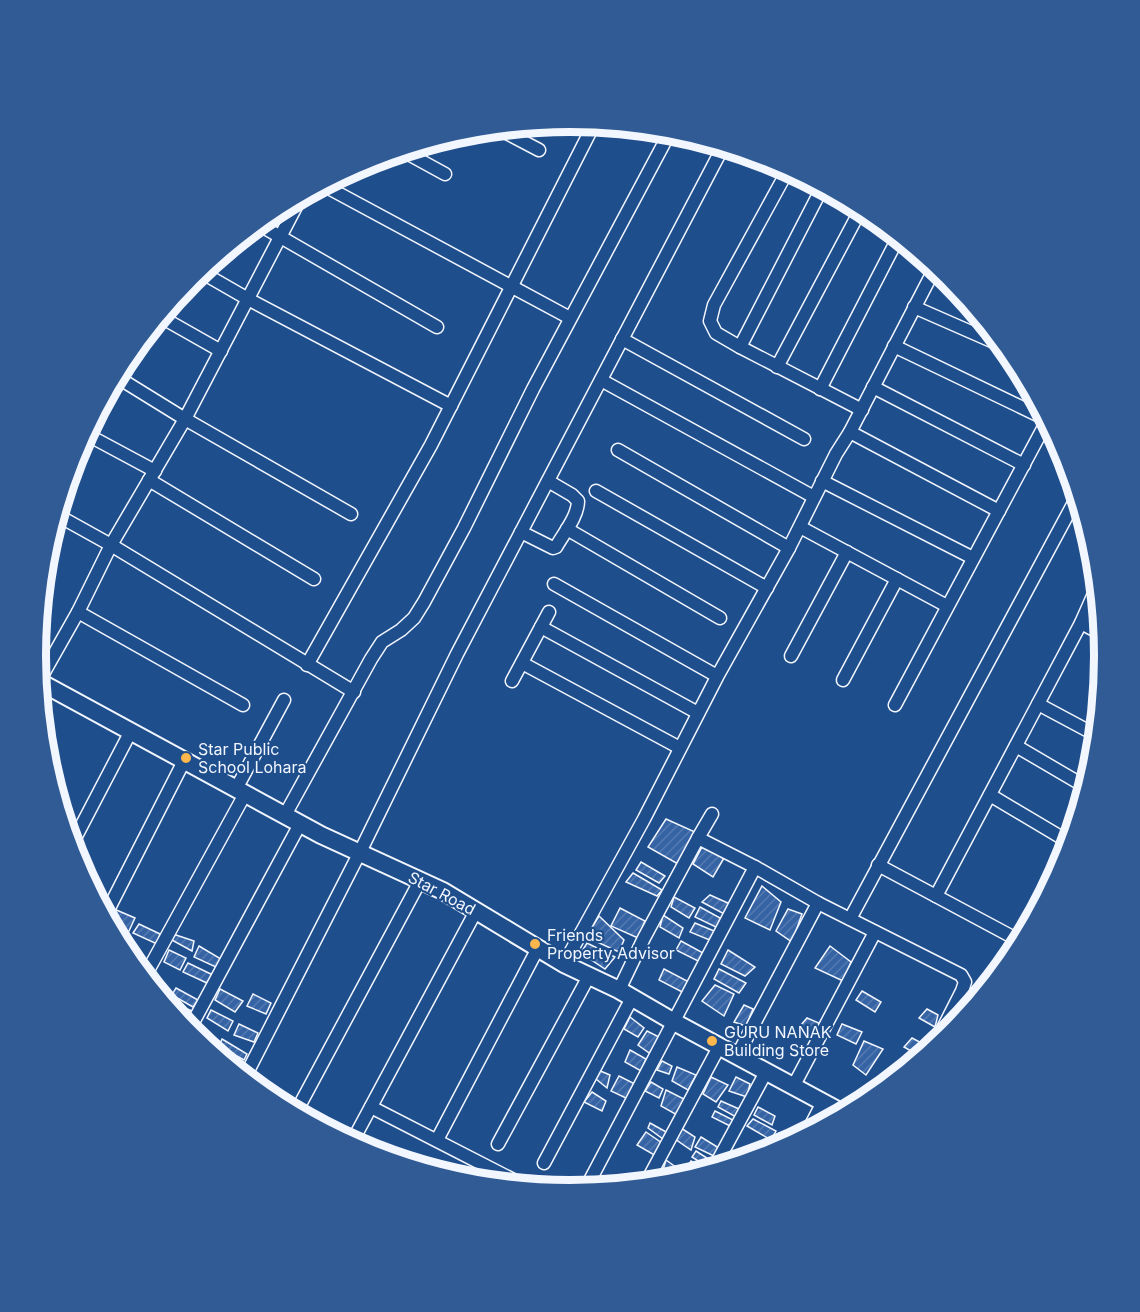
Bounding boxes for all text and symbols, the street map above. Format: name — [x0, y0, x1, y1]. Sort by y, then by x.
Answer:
place label: Star Public School Lohara — [198, 739, 307, 777]
marker: Star Public School Lohara — [179, 751, 193, 765]
street label: Star Road — [405, 867, 479, 919]
place label: Friends Property Advisor — [547, 925, 675, 963]
marker: Friends Property Advisor — [528, 937, 542, 951]
place label: GURU NANAK Building Store — [724, 1022, 832, 1060]
marker: GURU NANAK Building Store — [705, 1034, 719, 1048]

